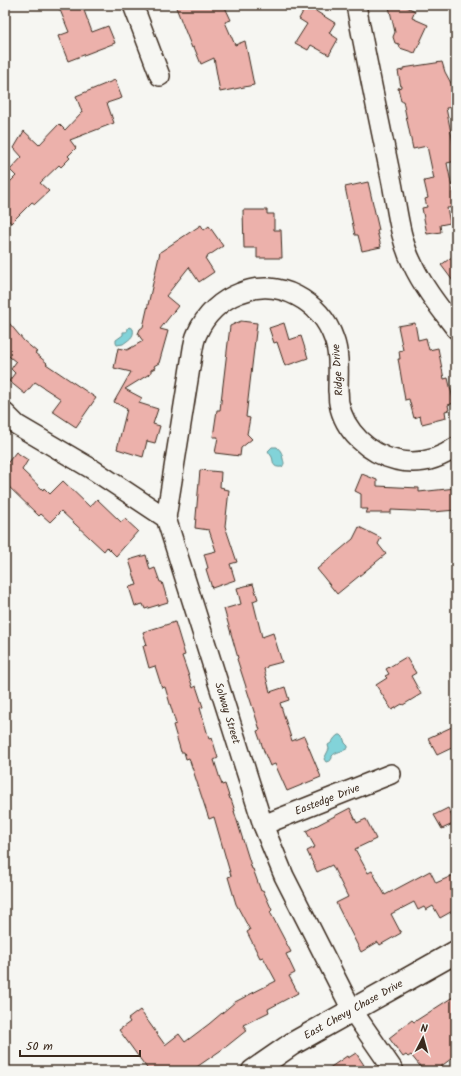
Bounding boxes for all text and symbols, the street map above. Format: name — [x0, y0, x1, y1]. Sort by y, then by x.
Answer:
street label: Ridge Drive — [327, 343, 349, 397]
street label: Solway Street — [209, 680, 245, 747]
street label: Eastedge Drive — [292, 779, 363, 821]
street label: East Chevy Chase Drive — [300, 975, 407, 1045]
north arrow — [403, 1018, 443, 1058]
text: N — [420, 1020, 428, 1038]
scale bar — [20, 1032, 140, 1058]
text: 50 m — [26, 1037, 53, 1056]

